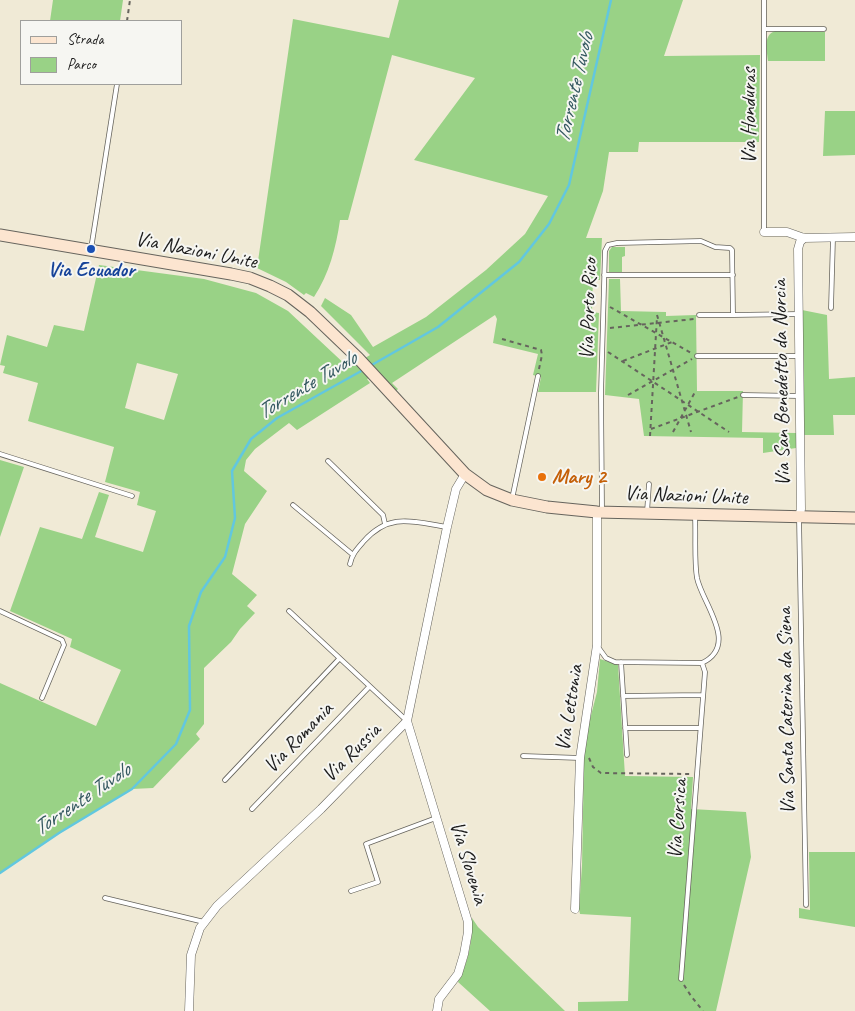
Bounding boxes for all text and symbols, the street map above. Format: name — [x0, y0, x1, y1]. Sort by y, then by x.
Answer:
legend — [20, 20, 182, 85]
text: Strada — [67, 30, 103, 49]
water label: Torrente Tuvolo — [550, 31, 600, 145]
text: Parco — [67, 55, 96, 74]
street label: Via Honduras — [736, 68, 762, 164]
street label: Via Nazioni Unite — [133, 227, 259, 275]
marker: Via Ecuador — [85, 243, 97, 255]
place label: Via Ecuador — [48, 257, 134, 283]
street label: Via Porto Rico — [575, 258, 603, 360]
street label: Via San Benedetto da Norcia — [768, 279, 796, 487]
water label: Torrente Tuvolo — [253, 346, 361, 426]
place label: Mary 2 — [552, 464, 606, 490]
marker: Mary 2 — [536, 471, 548, 483]
street label: Via Nazioni Unite — [624, 481, 748, 511]
street label: Via Santa Caterina da Siena — [773, 607, 801, 815]
street label: Via Lettonia — [551, 663, 589, 753]
street label: Via Romania — [259, 697, 339, 779]
street label: Via Russia — [317, 718, 387, 788]
water label: Torrente Tuvolo — [28, 758, 136, 842]
street label: Via Corsica — [663, 778, 693, 860]
street label: Via Slovenia — [443, 818, 493, 908]

